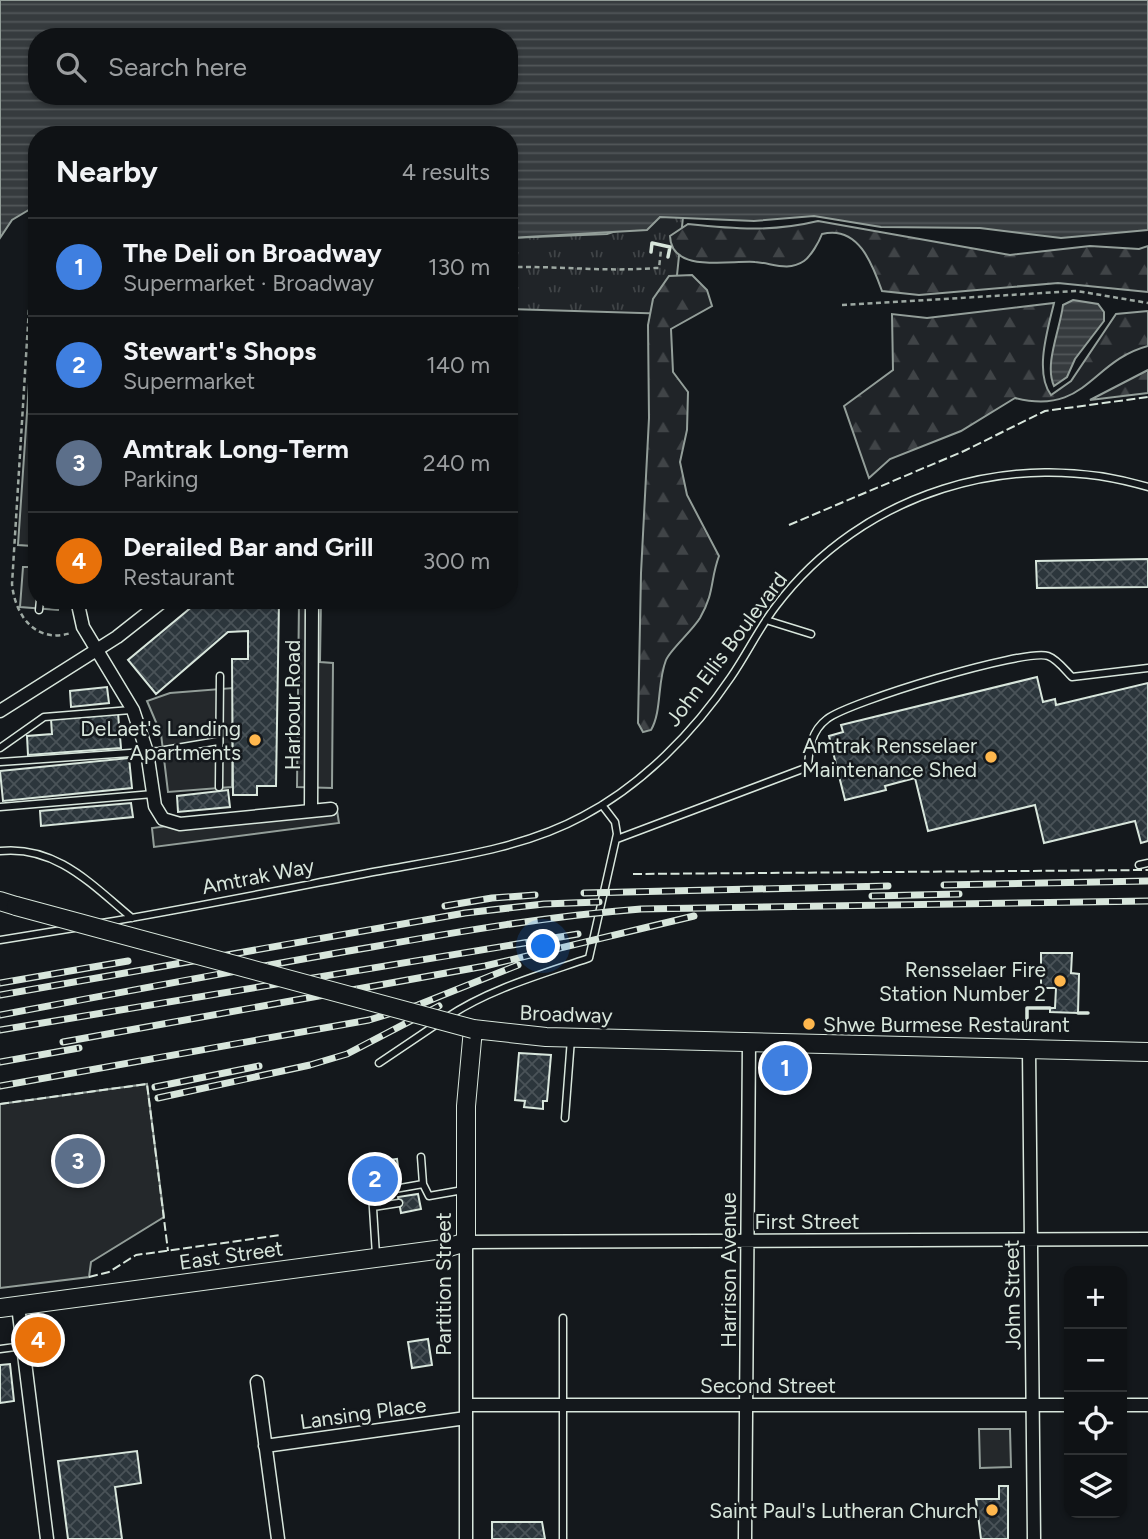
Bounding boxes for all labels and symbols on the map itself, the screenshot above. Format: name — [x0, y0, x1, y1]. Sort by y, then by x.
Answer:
street label: John Ellis Boulevard — [660, 567, 792, 731]
street label: Harbour Road — [280, 640, 305, 770]
place label: DeLaet's Landing Apartments — [80, 716, 241, 765]
marker: DeLaet's Landing Apartments — [247, 732, 263, 748]
place label: Amtrak Rensselaer Maintenance Shed — [802, 733, 977, 782]
marker: Amtrak Rensselaer Maintenance Shed — [983, 749, 999, 765]
street label: Amtrak Way — [200, 853, 316, 899]
your location — [526, 929, 560, 963]
place label: Rensselaer Fire Station Number 2 — [879, 957, 1046, 1006]
marker: Rensselaer Fire Station Number 2 — [1052, 973, 1068, 989]
street label: Broadway — [519, 1000, 613, 1028]
place label: Shwe Burmese Restaurant — [823, 1012, 1070, 1037]
marker: Shwe Burmese Restaurant — [801, 1016, 817, 1032]
pin: 1 — [762, 1042, 808, 1094]
pin: 3 — [55, 1135, 101, 1187]
pin: 2 — [352, 1153, 398, 1205]
street label: Harrison Avenue — [716, 1192, 741, 1348]
street label: First Street — [754, 1209, 860, 1234]
street label: Partition Street — [431, 1212, 456, 1356]
street label: East Street — [177, 1235, 285, 1275]
street label: John Street — [999, 1240, 1025, 1350]
pin: 4 — [15, 1314, 61, 1366]
street label: Second Street — [700, 1373, 836, 1398]
street label: Lansing Place — [298, 1392, 428, 1434]
place label: Saint Paul's Lutheran Church — [709, 1498, 978, 1523]
marker: Saint Paul's Lutheran Church — [984, 1502, 1000, 1518]

